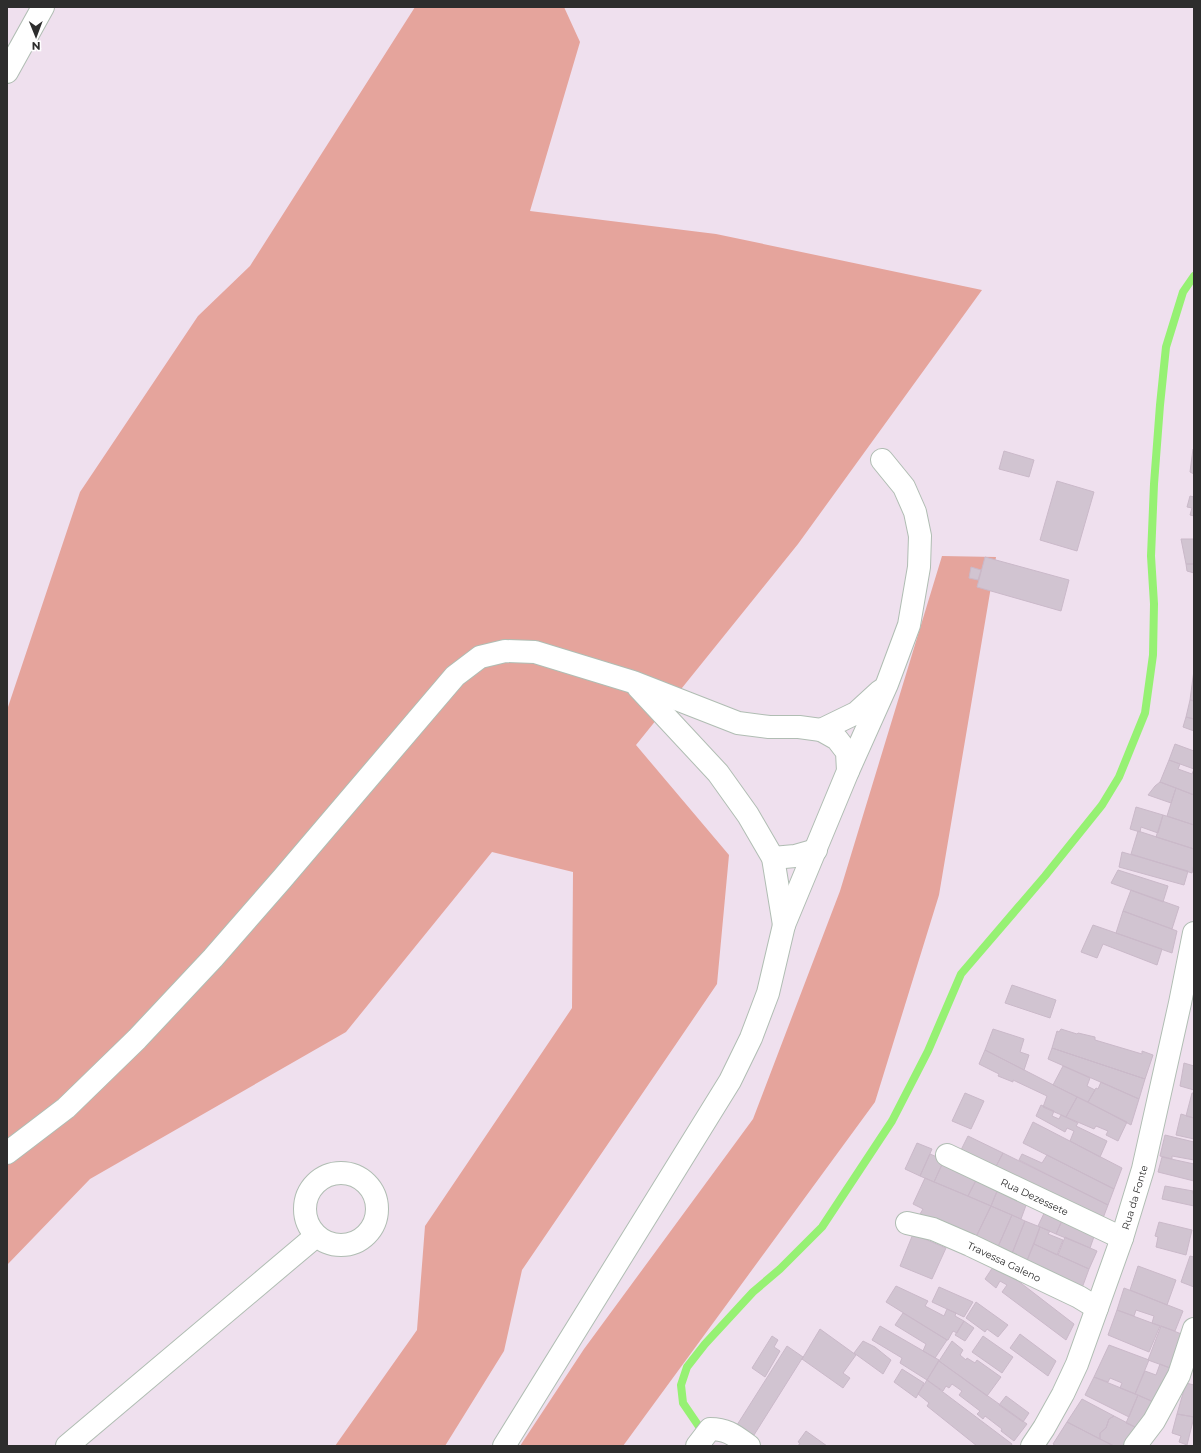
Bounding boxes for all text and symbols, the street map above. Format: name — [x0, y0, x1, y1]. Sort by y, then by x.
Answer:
north arrow — [16, 16, 56, 56]
text: N — [32, 39, 41, 53]
street label: Rua da Fonte — [1119, 1164, 1151, 1231]
street label: Rua Dezessete — [998, 1175, 1070, 1219]
street label: Travessa Galeno — [965, 1239, 1043, 1285]

